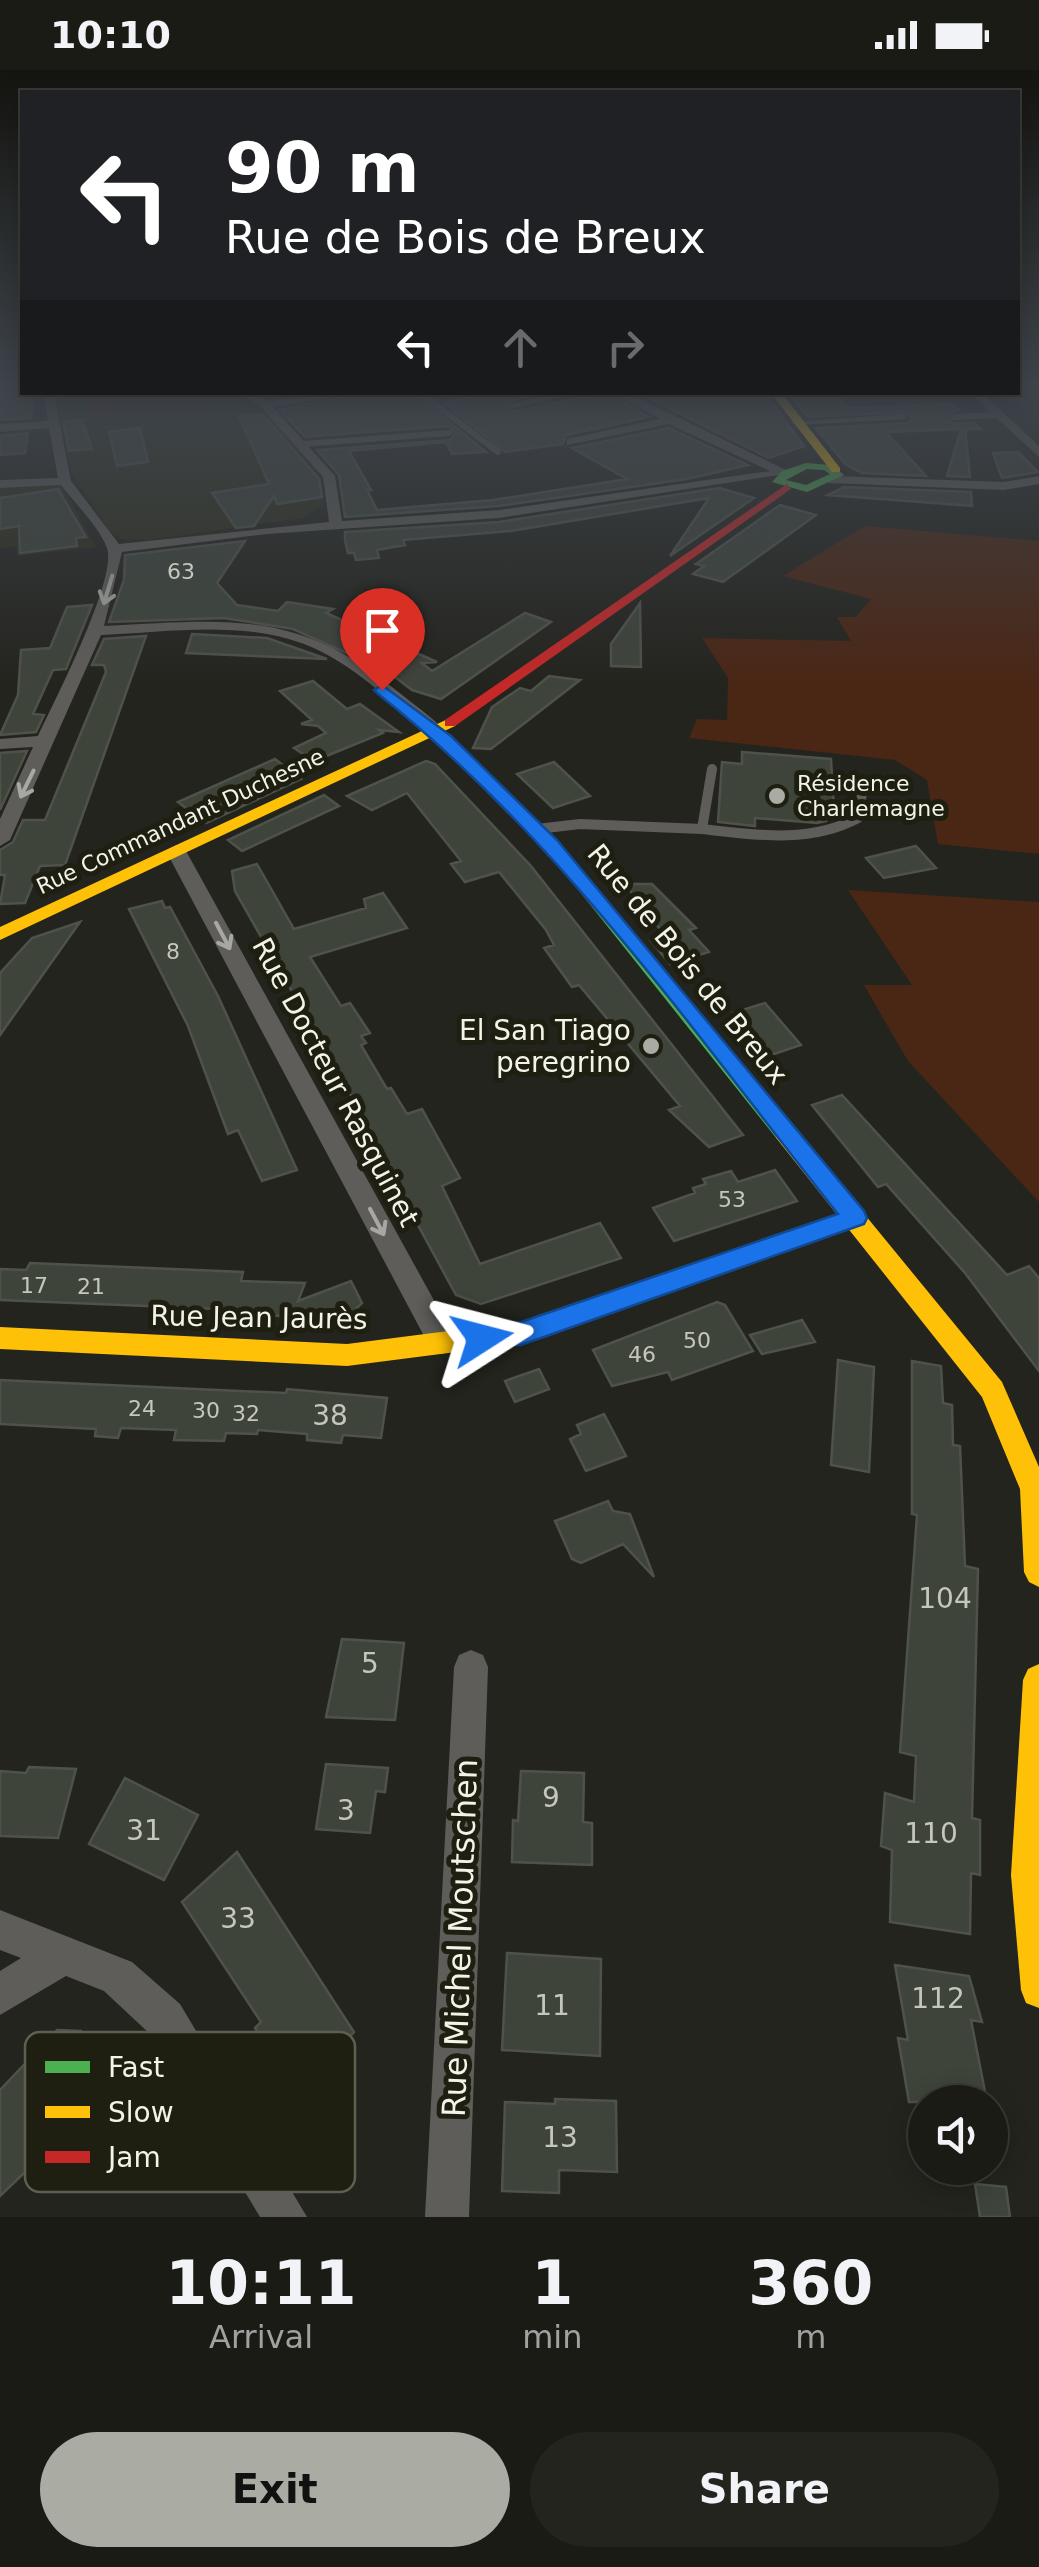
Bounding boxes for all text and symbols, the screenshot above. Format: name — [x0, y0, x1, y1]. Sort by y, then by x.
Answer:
text: 10:10 — [50, 13, 171, 57]
text: 90 m — [225, 127, 420, 209]
icon: left — [60, 130, 190, 260]
text: Rue de Bois de Breux — [225, 211, 706, 264]
icon: left — [388, 320, 443, 375]
icon: ahead — [493, 320, 548, 375]
icon: right — [598, 320, 653, 375]
house number: 63 — [167, 559, 195, 584]
one-way arrow — [98, 574, 116, 606]
pin — [340, 588, 425, 691]
icon: arrive — [355, 603, 410, 658]
street label: Rue Commandant Duchesne — [33, 744, 328, 899]
one-way arrow — [17, 768, 36, 798]
place label: Résidence Charlemagne — [797, 771, 945, 821]
marker: Résidence Charlemagne — [766, 785, 788, 807]
street label: Rue de Bois de Breux — [581, 838, 795, 1091]
one-way arrow — [213, 921, 233, 951]
street label: Rue Docteur Rasquinet — [245, 932, 426, 1232]
house number: 8 — [166, 939, 180, 964]
place label: El San Tiago peregrino — [459, 1014, 631, 1079]
marker: El San Tiago peregrino — [640, 1035, 662, 1057]
house number: 53 — [718, 1187, 746, 1212]
one-way arrow — [368, 1207, 388, 1237]
house number: 17 — [20, 1273, 48, 1298]
house number: 21 — [77, 1274, 105, 1299]
position arrow — [430, 1286, 534, 1390]
street label: Rue Jean Jaurès — [150, 1299, 368, 1336]
house number: 50 — [683, 1328, 711, 1353]
house number: 46 — [628, 1342, 656, 1367]
house number: 24 — [128, 1396, 156, 1421]
house number: 30 — [192, 1398, 220, 1423]
house number: 38 — [312, 1399, 348, 1432]
house number: 32 — [232, 1401, 260, 1426]
house number: 104 — [918, 1582, 972, 1615]
house number: 5 — [361, 1647, 379, 1680]
street label: Rue Michel Moutschen — [435, 1758, 485, 2118]
house number: 9 — [542, 1781, 560, 1814]
house number: 3 — [337, 1794, 355, 1827]
house number: 31 — [126, 1814, 162, 1847]
house number: 110 — [904, 1817, 958, 1850]
house number: 33 — [220, 1902, 256, 1935]
house number: 112 — [911, 1982, 965, 2015]
house number: 11 — [534, 1989, 570, 2022]
legend — [25, 2032, 355, 2192]
text: Fast — [108, 2051, 164, 2084]
map controls — [908, 2085, 1008, 2185]
button: sound — [908, 2085, 1008, 2185]
text: Slow — [108, 2096, 174, 2129]
house number: 13 — [542, 2121, 578, 2154]
text: Jam — [106, 2141, 161, 2174]
text: 10:11 — [166, 2248, 357, 2318]
text: 1 — [531, 2248, 573, 2318]
text: 360 — [748, 2248, 873, 2318]
text: Arrival — [209, 2318, 313, 2356]
text: min — [522, 2318, 583, 2356]
text: m — [795, 2318, 826, 2356]
button: Exit — [40, 2432, 510, 2547]
button: Share — [530, 2432, 999, 2547]

